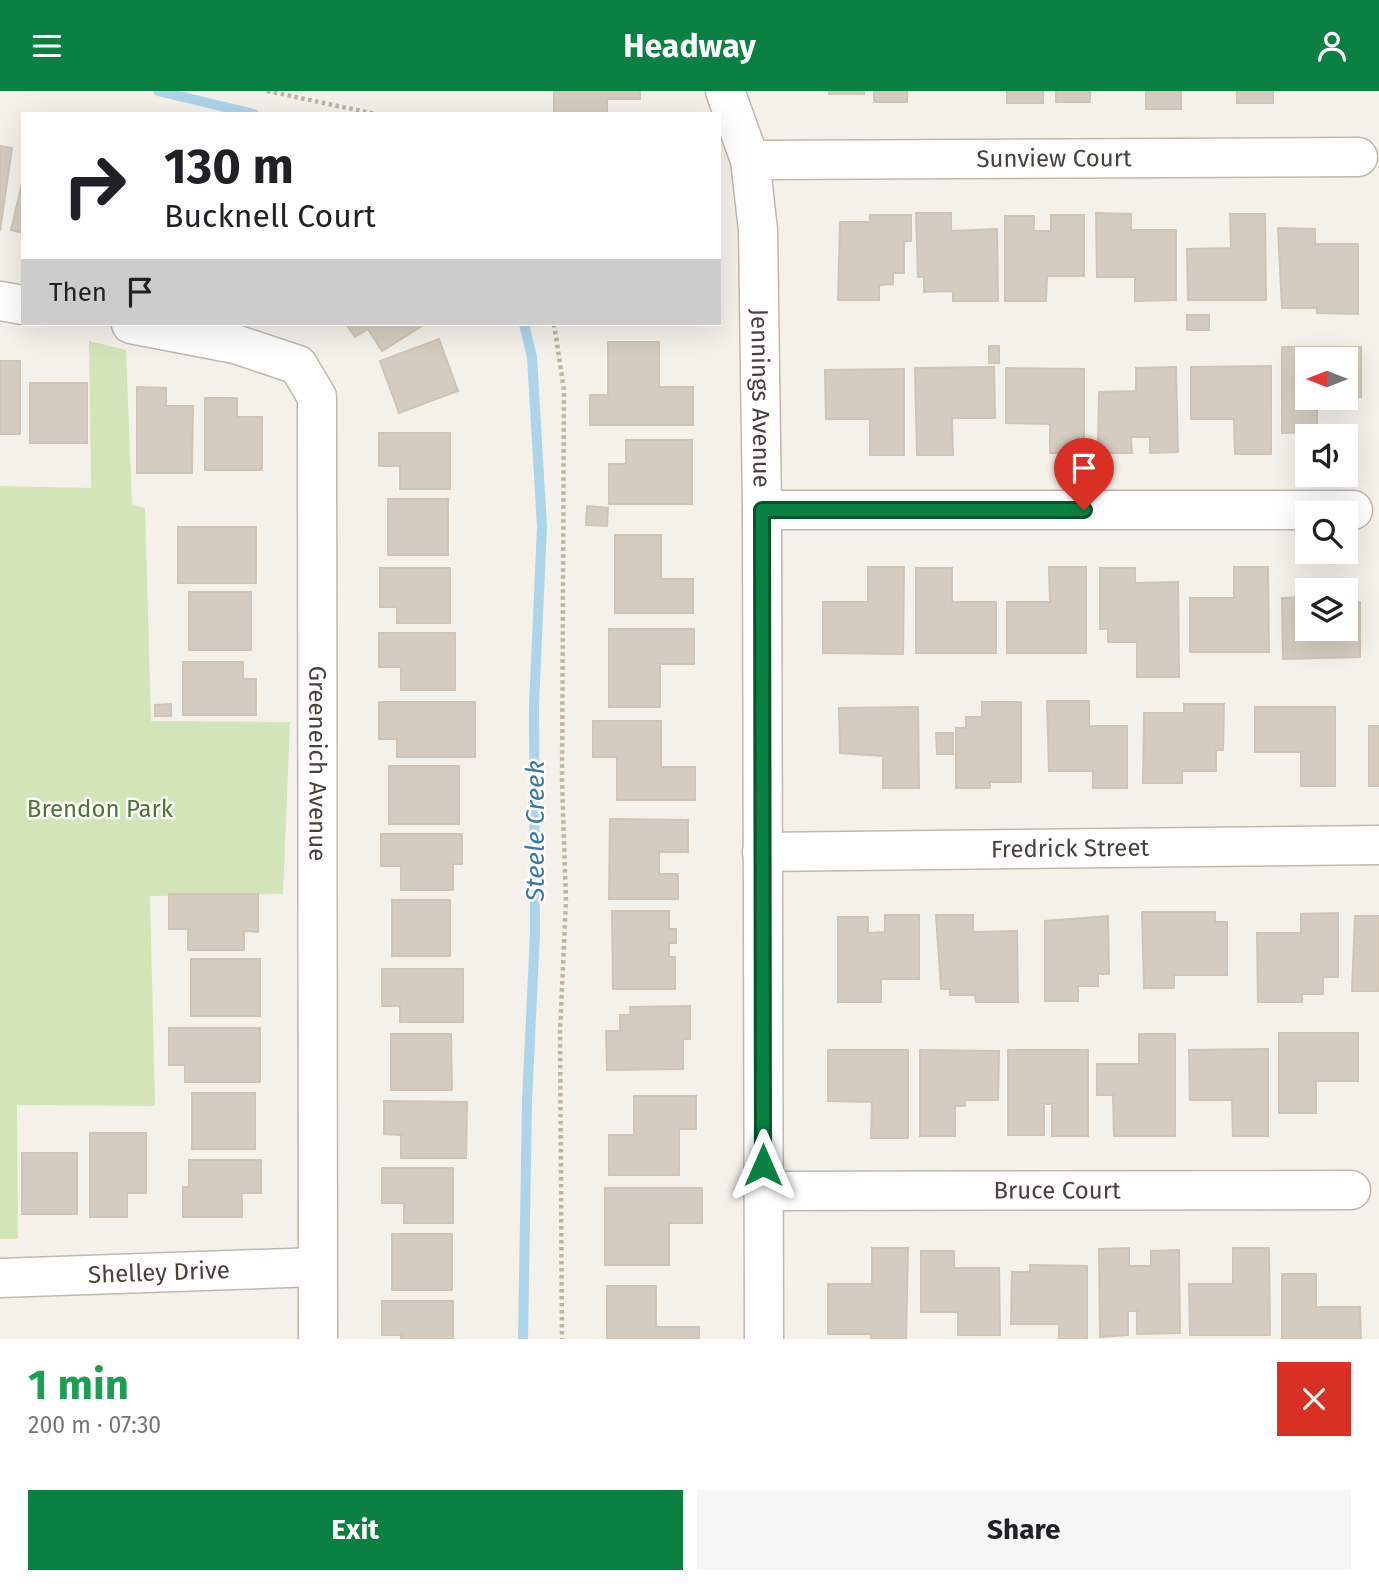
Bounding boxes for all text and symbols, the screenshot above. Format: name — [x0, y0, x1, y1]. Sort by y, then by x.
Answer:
icon: menu — [28, 27, 66, 65]
text: Headway — [623, 27, 756, 65]
icon: person — [1313, 27, 1351, 65]
text: 130 m — [164, 137, 294, 196]
icon: right — [49, 140, 140, 231]
street label: Sunview Court — [976, 144, 1132, 173]
text: Bucknell Court — [164, 197, 376, 235]
icon: arrive — [121, 273, 159, 311]
text: Then — [49, 277, 107, 308]
street label: Jennings Avenue — [745, 308, 776, 488]
north arrow — [1295, 347, 1358, 409]
map controls — [1295, 347, 1358, 641]
button: sound — [1295, 424, 1358, 487]
pin — [1054, 438, 1114, 510]
icon: arrive — [1065, 449, 1103, 487]
button: search — [1295, 501, 1358, 564]
button: layers — [1295, 578, 1358, 641]
street label: Greeneich Avenue — [303, 666, 331, 861]
water label: Steele Creek — [520, 760, 551, 903]
park label: Brendon Park — [27, 795, 174, 823]
street label: Fredrick Street — [991, 834, 1150, 863]
position arrow — [726, 1128, 800, 1202]
street label: Bruce Court — [993, 1176, 1121, 1205]
street label: Shelley Drive — [88, 1256, 230, 1289]
text: 1 min — [28, 1360, 129, 1410]
button: close — [1277, 1362, 1351, 1436]
text: 200 m · 07:30 — [28, 1411, 161, 1439]
button: Exit — [28, 1490, 683, 1570]
button: Share — [697, 1490, 1351, 1570]

